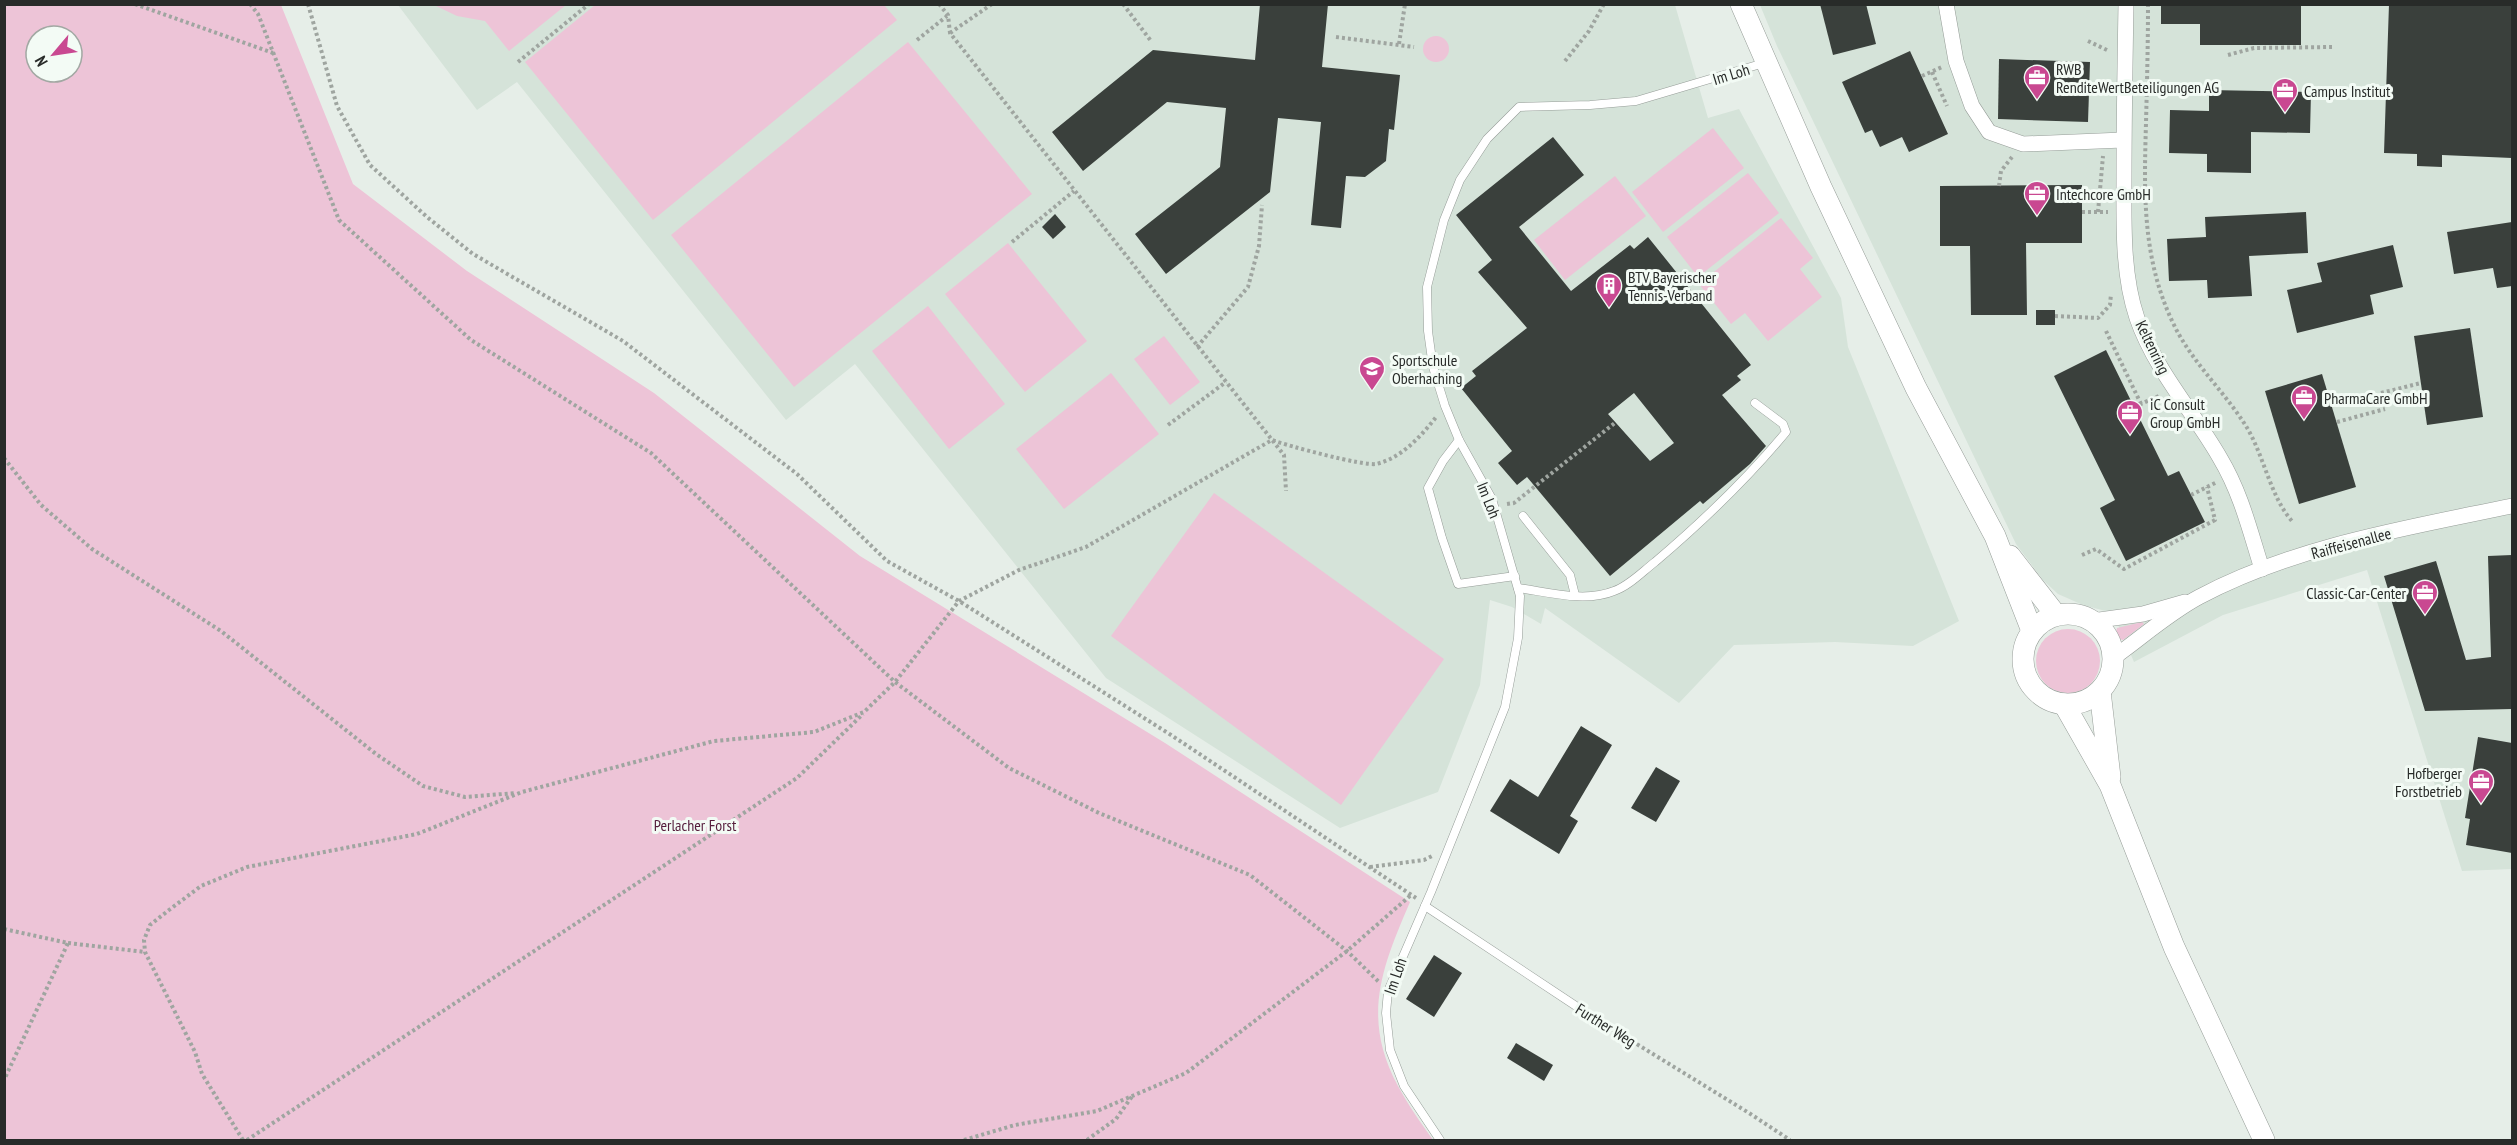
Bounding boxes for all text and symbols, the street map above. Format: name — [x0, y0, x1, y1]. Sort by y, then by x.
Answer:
north arrow — [24, 24, 84, 84]
text: N — [30, 53, 52, 70]
street label: Im Loh — [1710, 59, 1752, 89]
place label: RWB RenditeWertBeteiligungen AG — [2056, 59, 2219, 97]
office icon: RWB RenditeWertBeteiligungen AG — [2022, 63, 2052, 101]
office icon: Campus Institut — [2270, 76, 2300, 114]
place label: Campus Institut — [2304, 81, 2391, 101]
office icon: Intechcore GmbH — [2022, 179, 2052, 217]
place label: Intechcore GmbH — [2056, 184, 2151, 204]
place label: BTV Bayerischer Tennis-Verband — [1628, 267, 1717, 305]
building icon: BTV Bayerischer Tennis-Verband — [1594, 271, 1624, 309]
street label: Keltenring — [2131, 317, 2175, 377]
place label: Sportschule Oberhaching — [1392, 350, 1462, 388]
school or university icon: Sportschule Oberhaching — [1357, 354, 1387, 392]
office icon: PharmaCare GmbH — [2289, 383, 2319, 421]
place label: PharmaCare GmbH — [2324, 388, 2428, 408]
place label: iC Consult Group GmbH — [2150, 394, 2220, 432]
office icon: iC Consult Group GmbH — [2115, 398, 2145, 436]
street label: Im Loh — [1473, 479, 1505, 521]
street label: Raiffeisenallee — [2309, 523, 2393, 563]
office icon: Classic-Car-Center — [2410, 578, 2440, 616]
place label: Classic-Car-Center — [2306, 583, 2407, 603]
place label: Hofberger Forstbetrieb — [2395, 763, 2463, 801]
office icon: Hofberger Forstbetrieb — [2466, 767, 2496, 805]
park label: Perlacher Forst — [654, 815, 737, 835]
street label: Im Loh — [1379, 955, 1411, 997]
street label: Further Weg — [1572, 999, 1640, 1051]

